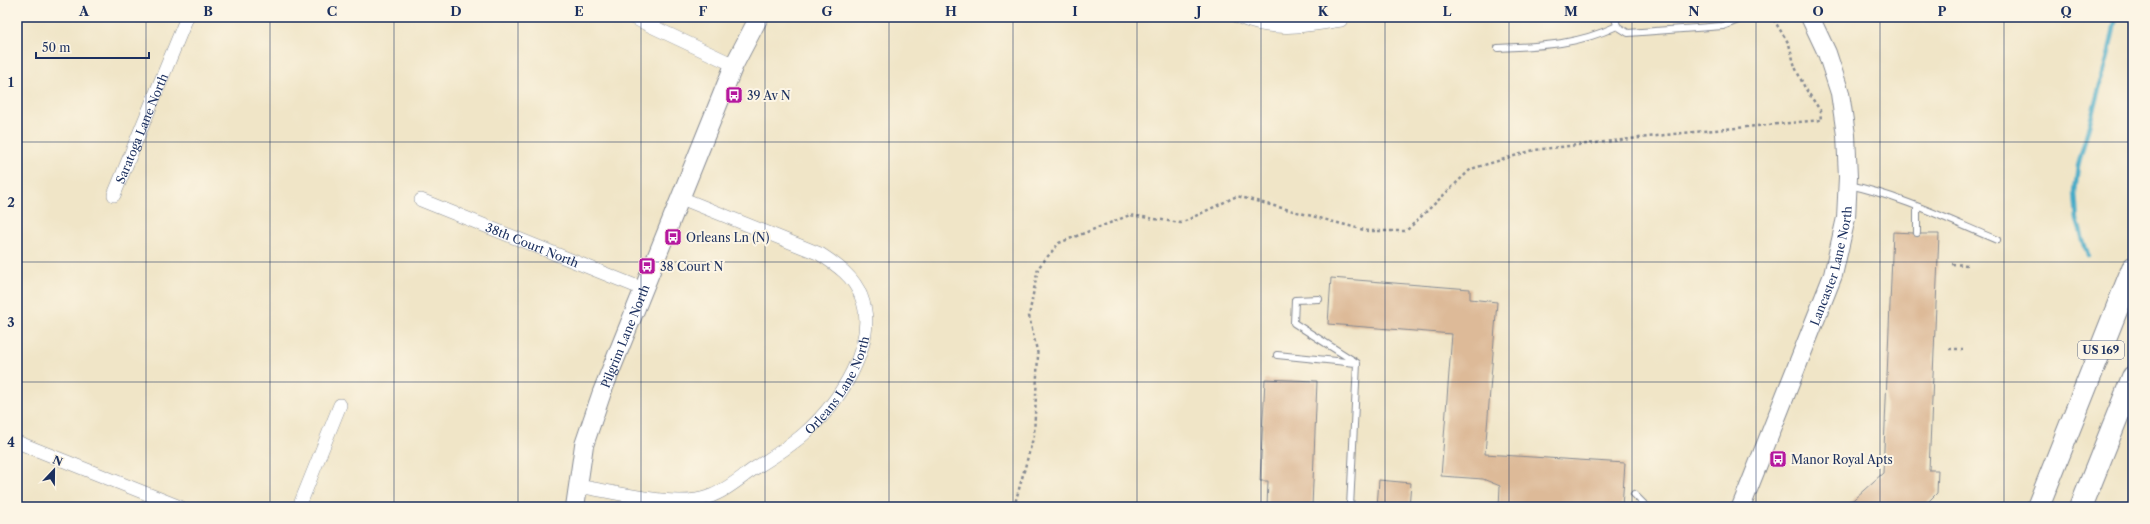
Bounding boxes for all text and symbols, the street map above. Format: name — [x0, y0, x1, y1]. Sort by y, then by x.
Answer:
text: A — [78, 3, 90, 19]
text: B — [203, 3, 213, 19]
text: C — [327, 3, 337, 19]
text: D — [450, 3, 462, 19]
text: E — [574, 3, 584, 19]
text: F — [699, 3, 708, 19]
text: G — [821, 3, 833, 19]
text: H — [945, 3, 957, 19]
text: I — [1072, 3, 1078, 19]
text: J — [1194, 3, 1202, 19]
text: K — [1318, 3, 1329, 19]
text: L — [1443, 3, 1452, 19]
text: M — [1564, 3, 1578, 19]
text: N — [1688, 3, 1700, 19]
text: O — [1812, 3, 1824, 19]
text: P — [1938, 3, 1947, 19]
text: Q — [2060, 3, 2072, 19]
scale bar — [36, 34, 149, 60]
text: 50 m — [42, 40, 71, 55]
street label: Saratoga Lane North — [112, 71, 171, 186]
text: 1 — [8, 74, 14, 90]
bus stop icon: 39 Av N — [724, 85, 744, 105]
place label: 39 Av N — [747, 88, 791, 103]
text: 2 — [7, 194, 15, 210]
street label: Lancaster Lane North — [1806, 205, 1854, 328]
street label: 38th Court North — [484, 219, 582, 270]
bus stop icon: Orleans Ln (N) — [663, 227, 683, 247]
place label: Orleans Ln (N) — [686, 230, 770, 245]
bus stop icon: 38 Court N — [637, 256, 657, 276]
place label: 38 Court N — [660, 259, 723, 274]
street label: Pilgrim Lane North — [597, 282, 652, 390]
text: 3 — [7, 314, 15, 330]
street label: Orleans Lane North — [801, 334, 872, 437]
road number: US 169 — [2078, 341, 2124, 359]
text: 4 — [7, 434, 15, 450]
bus stop icon: Manor Royal Apts — [1768, 449, 1788, 469]
north arrow — [34, 450, 74, 490]
text: N — [51, 452, 65, 469]
place label: Manor Royal Apts — [1791, 452, 1893, 467]

